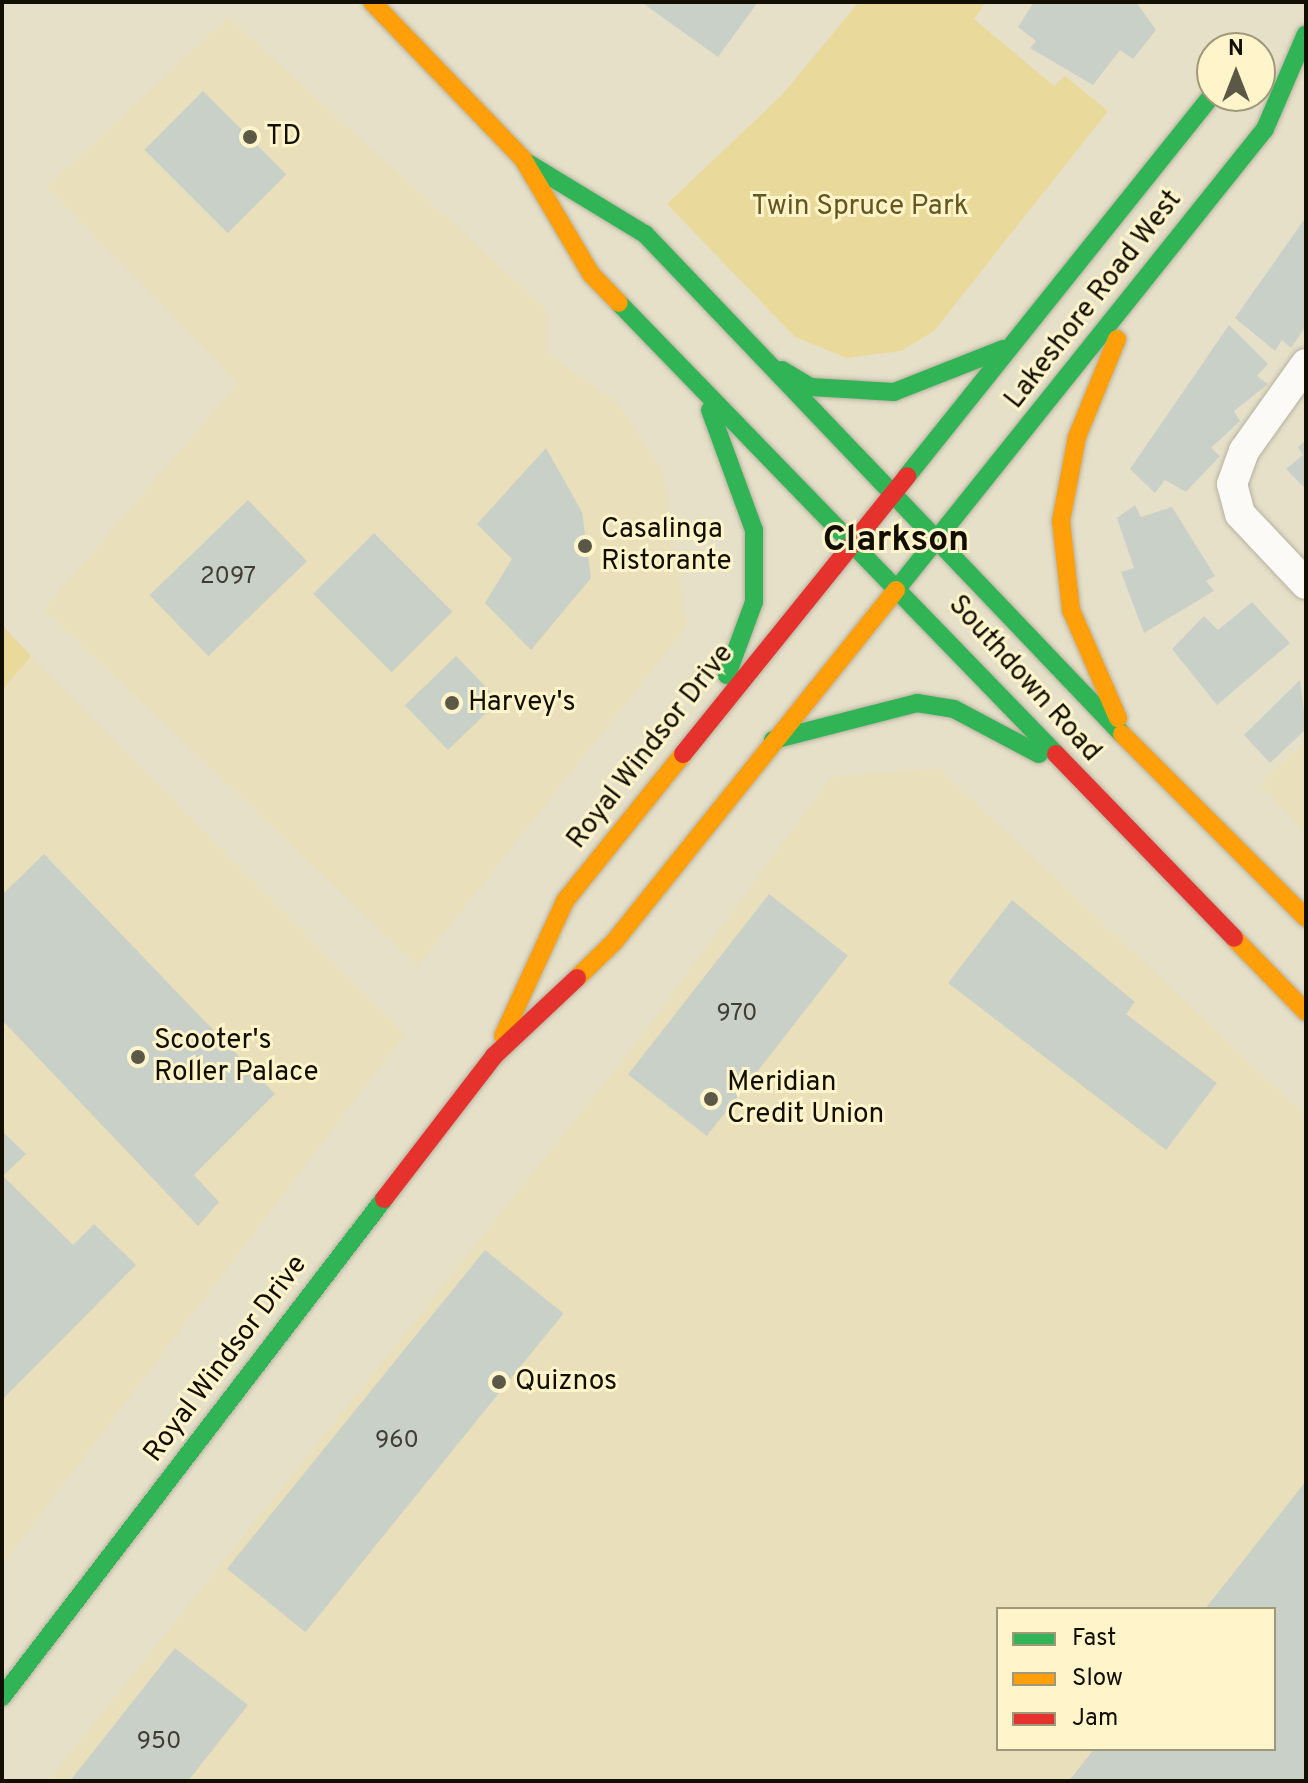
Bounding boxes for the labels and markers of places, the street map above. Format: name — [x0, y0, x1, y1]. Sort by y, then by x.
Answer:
place label: TD — [266, 120, 301, 154]
marker: TD — [241, 128, 259, 146]
place label: Casalinga Ristorante — [601, 513, 732, 579]
marker: Casalinga Ristorante — [576, 537, 594, 555]
place label: Harvey's — [468, 686, 576, 720]
marker: Harvey's — [443, 694, 461, 712]
place label: Scooter's Roller Palace — [154, 1024, 319, 1090]
marker: Scooter's Roller Palace — [129, 1048, 147, 1066]
place label: Meridian Credit Union — [727, 1066, 884, 1132]
marker: Meridian Credit Union — [702, 1090, 720, 1108]
place label: Quiznos — [515, 1365, 617, 1399]
marker: Quiznos — [490, 1373, 508, 1391]

